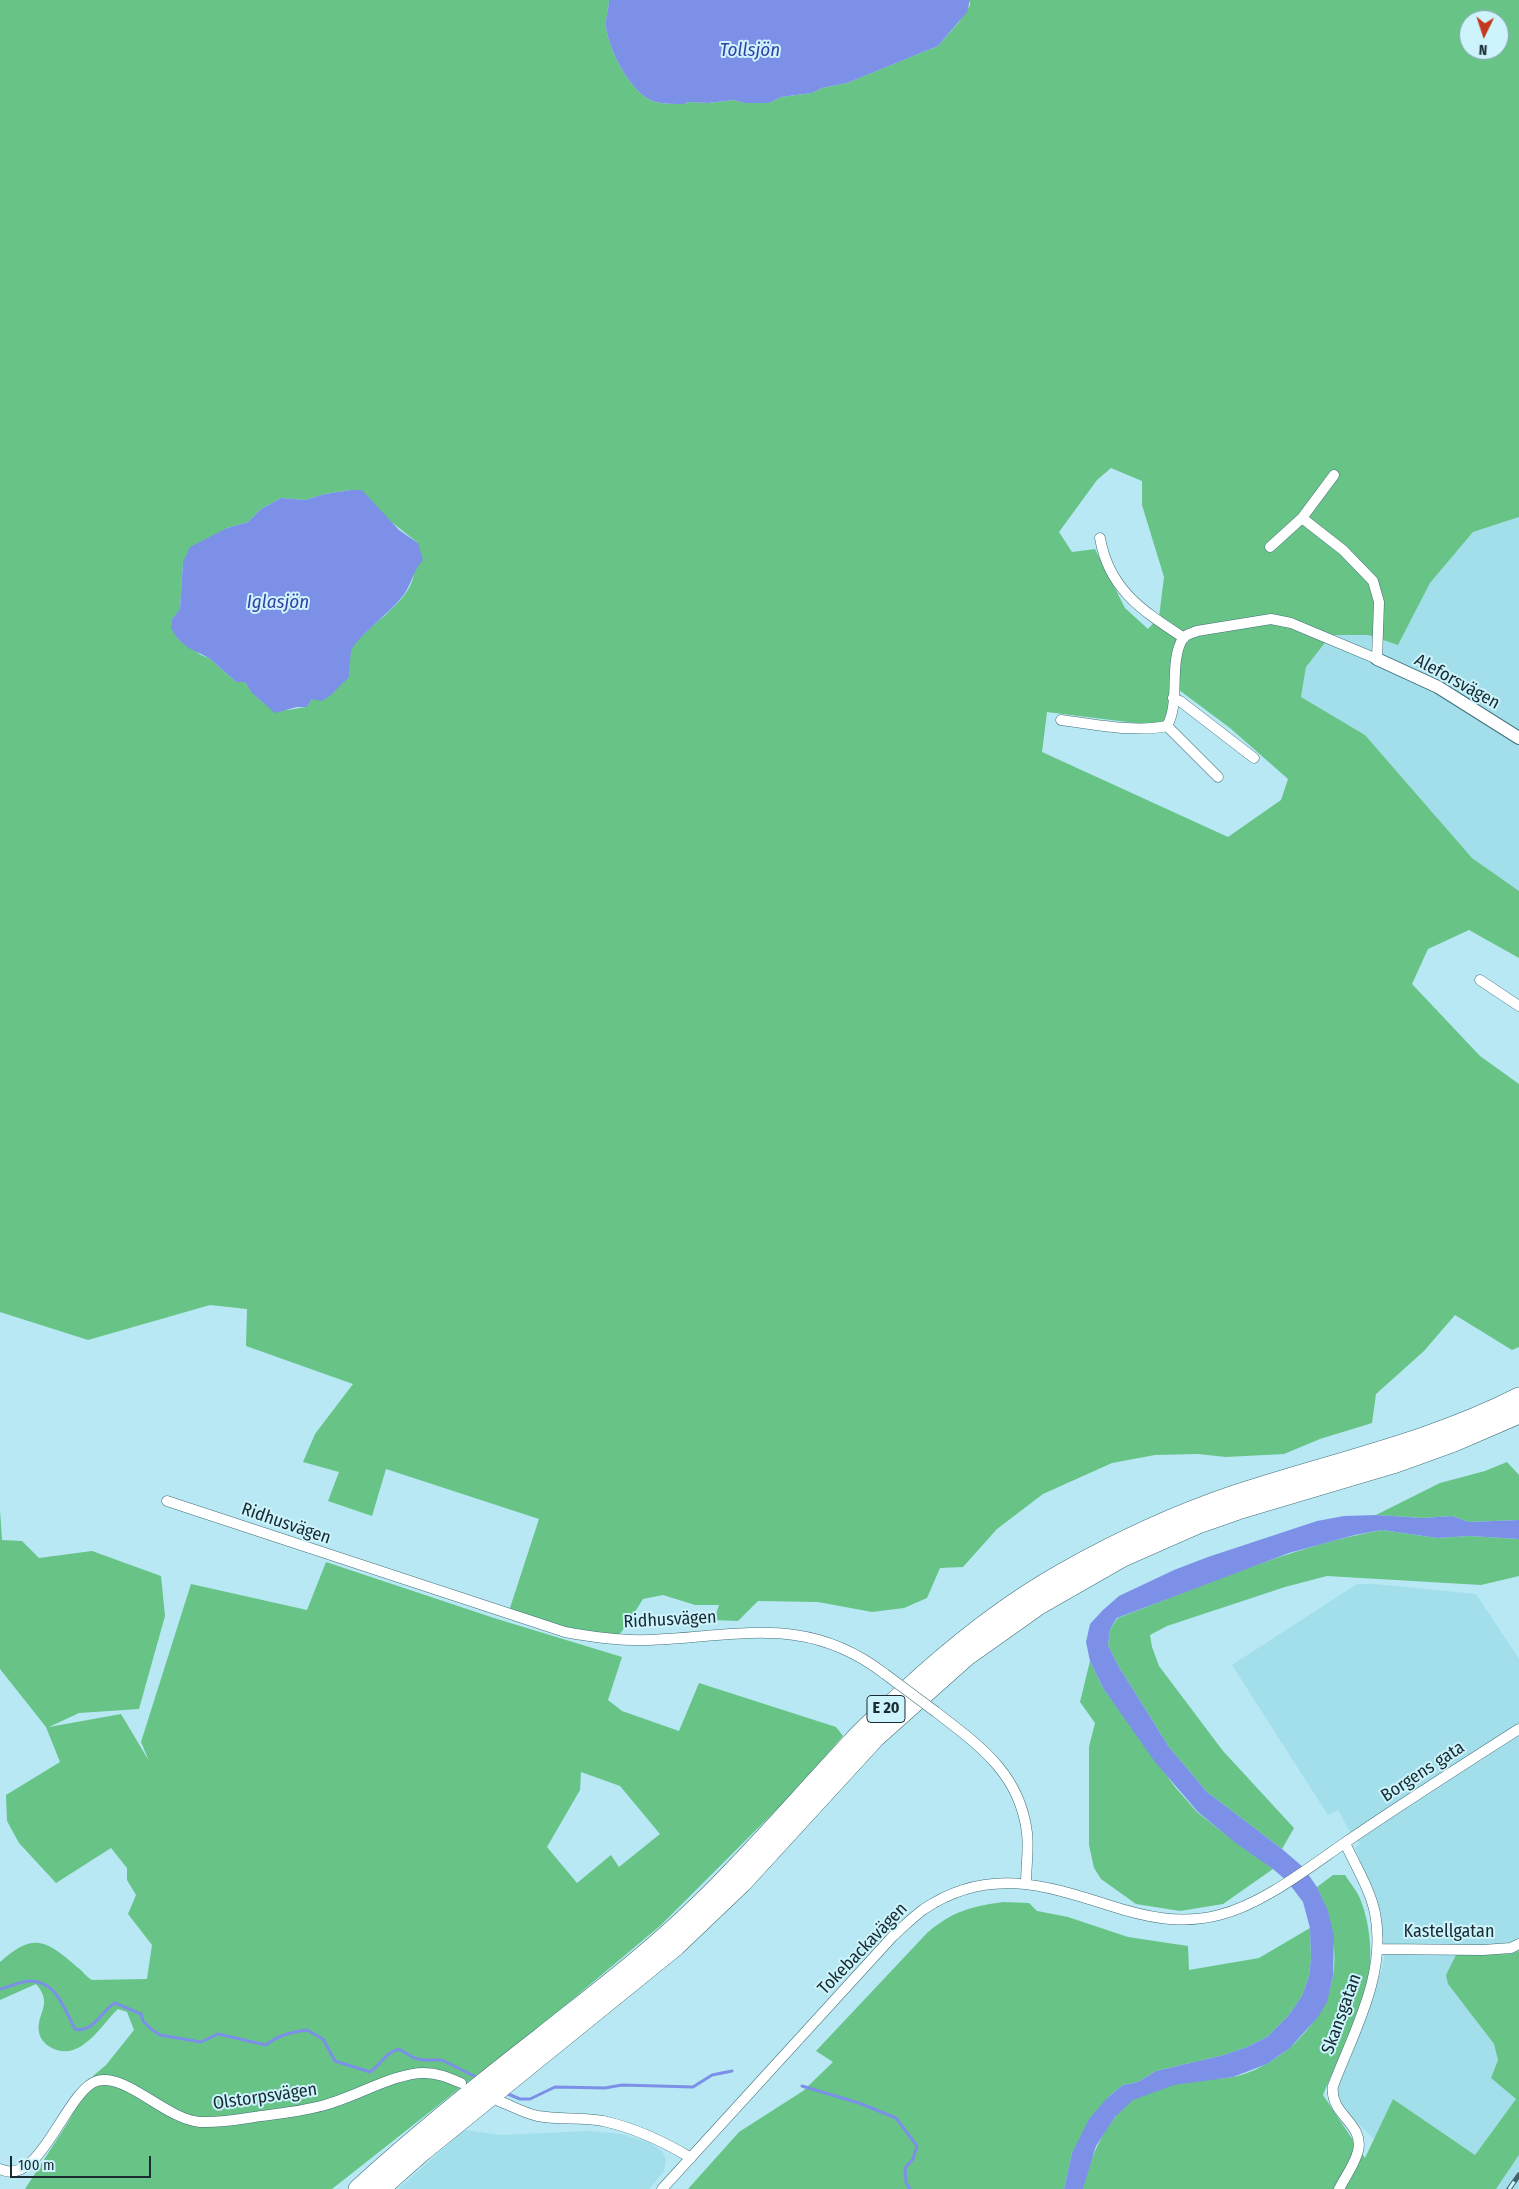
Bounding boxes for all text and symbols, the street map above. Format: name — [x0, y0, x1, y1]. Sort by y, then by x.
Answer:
north arrow — [1459, 10, 1509, 60]
water label: Tollsjön — [720, 40, 780, 62]
text: N — [1478, 41, 1488, 58]
water label: Iglasjön — [247, 592, 309, 614]
street label: Aleforsvägen — [1411, 650, 1503, 714]
street label: Ridhusvägen — [238, 1499, 334, 1549]
street label: Ridhusvägen — [623, 1607, 717, 1633]
road number: E 20 — [867, 1696, 905, 1722]
street label: Borgens gata — [1377, 1737, 1469, 1807]
street label: Tokebackavägen — [814, 1899, 912, 1999]
street label: Kastellgatan — [1404, 1921, 1494, 1943]
street label: Skansgatan — [1317, 1971, 1367, 2057]
street label: Olstorpsvägen — [211, 2079, 319, 2115]
scale bar — [12, 2146, 154, 2178]
text: 100 m — [18, 2156, 55, 2174]

